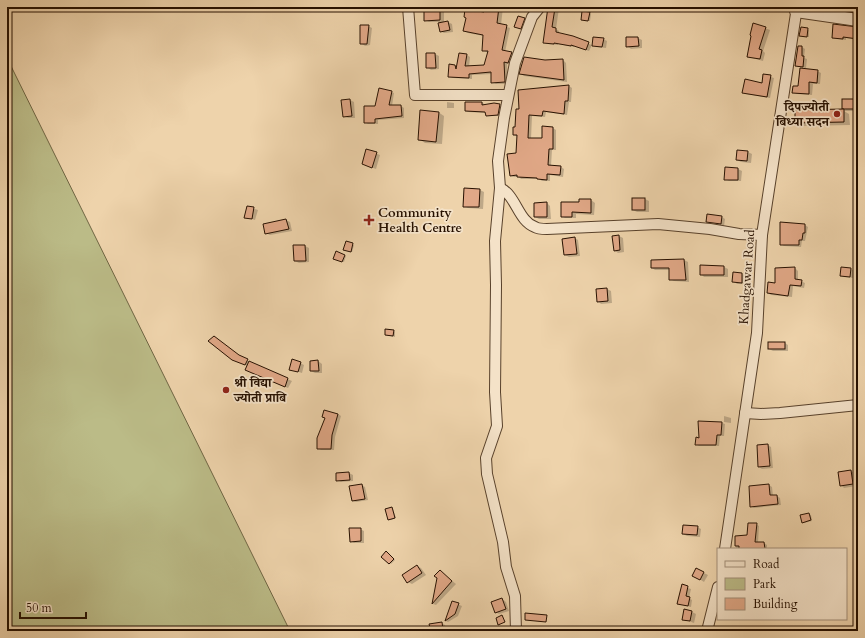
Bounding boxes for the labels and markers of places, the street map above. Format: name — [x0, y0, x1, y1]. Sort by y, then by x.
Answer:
place label: दिपज्योती बिध्या सदन — [775, 98, 831, 131]
marker: दिपज्योती बिध्या सदन — [832, 109, 842, 119]
place label: Community Health Centre — [378, 204, 462, 237]
marker: Community Health Centre — [363, 214, 375, 226]
place label: श्री विद्या ज्योती प्राबि — [233, 374, 287, 407]
marker: श्री विद्या ज्योती प्राबि — [221, 385, 231, 395]

